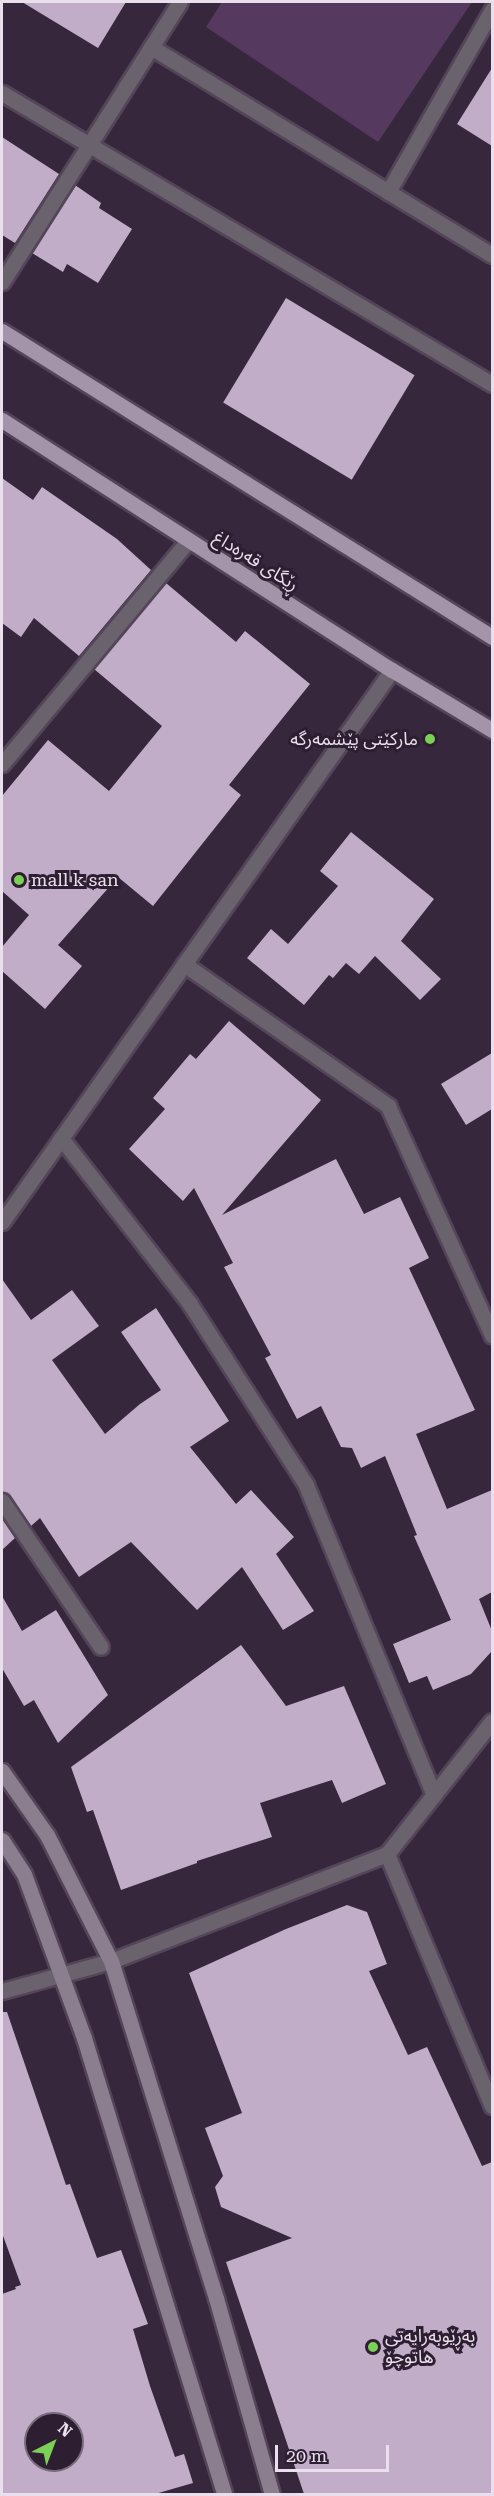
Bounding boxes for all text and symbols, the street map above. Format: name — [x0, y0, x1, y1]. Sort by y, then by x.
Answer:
street label: ڕێگای قەرەداغ — [210, 526, 302, 596]
place label: مارکێتی پێشمەرگە — [290, 728, 418, 750]
marker: مارکێتی پێشمەرگە — [423, 732, 437, 746]
place label: mall k san — [31, 869, 119, 891]
marker: mall k san — [12, 873, 26, 887]
place label: بەڕێوبەرایەتی هاتوچۆ — [385, 2326, 475, 2368]
marker: بەڕێوبەرایەتی هاتوچۆ — [366, 2340, 380, 2354]
north arrow — [24, 2412, 84, 2472]
text: N — [54, 2419, 76, 2441]
scale bar — [278, 2433, 392, 2471]
text: 20 m — [286, 2445, 327, 2466]

